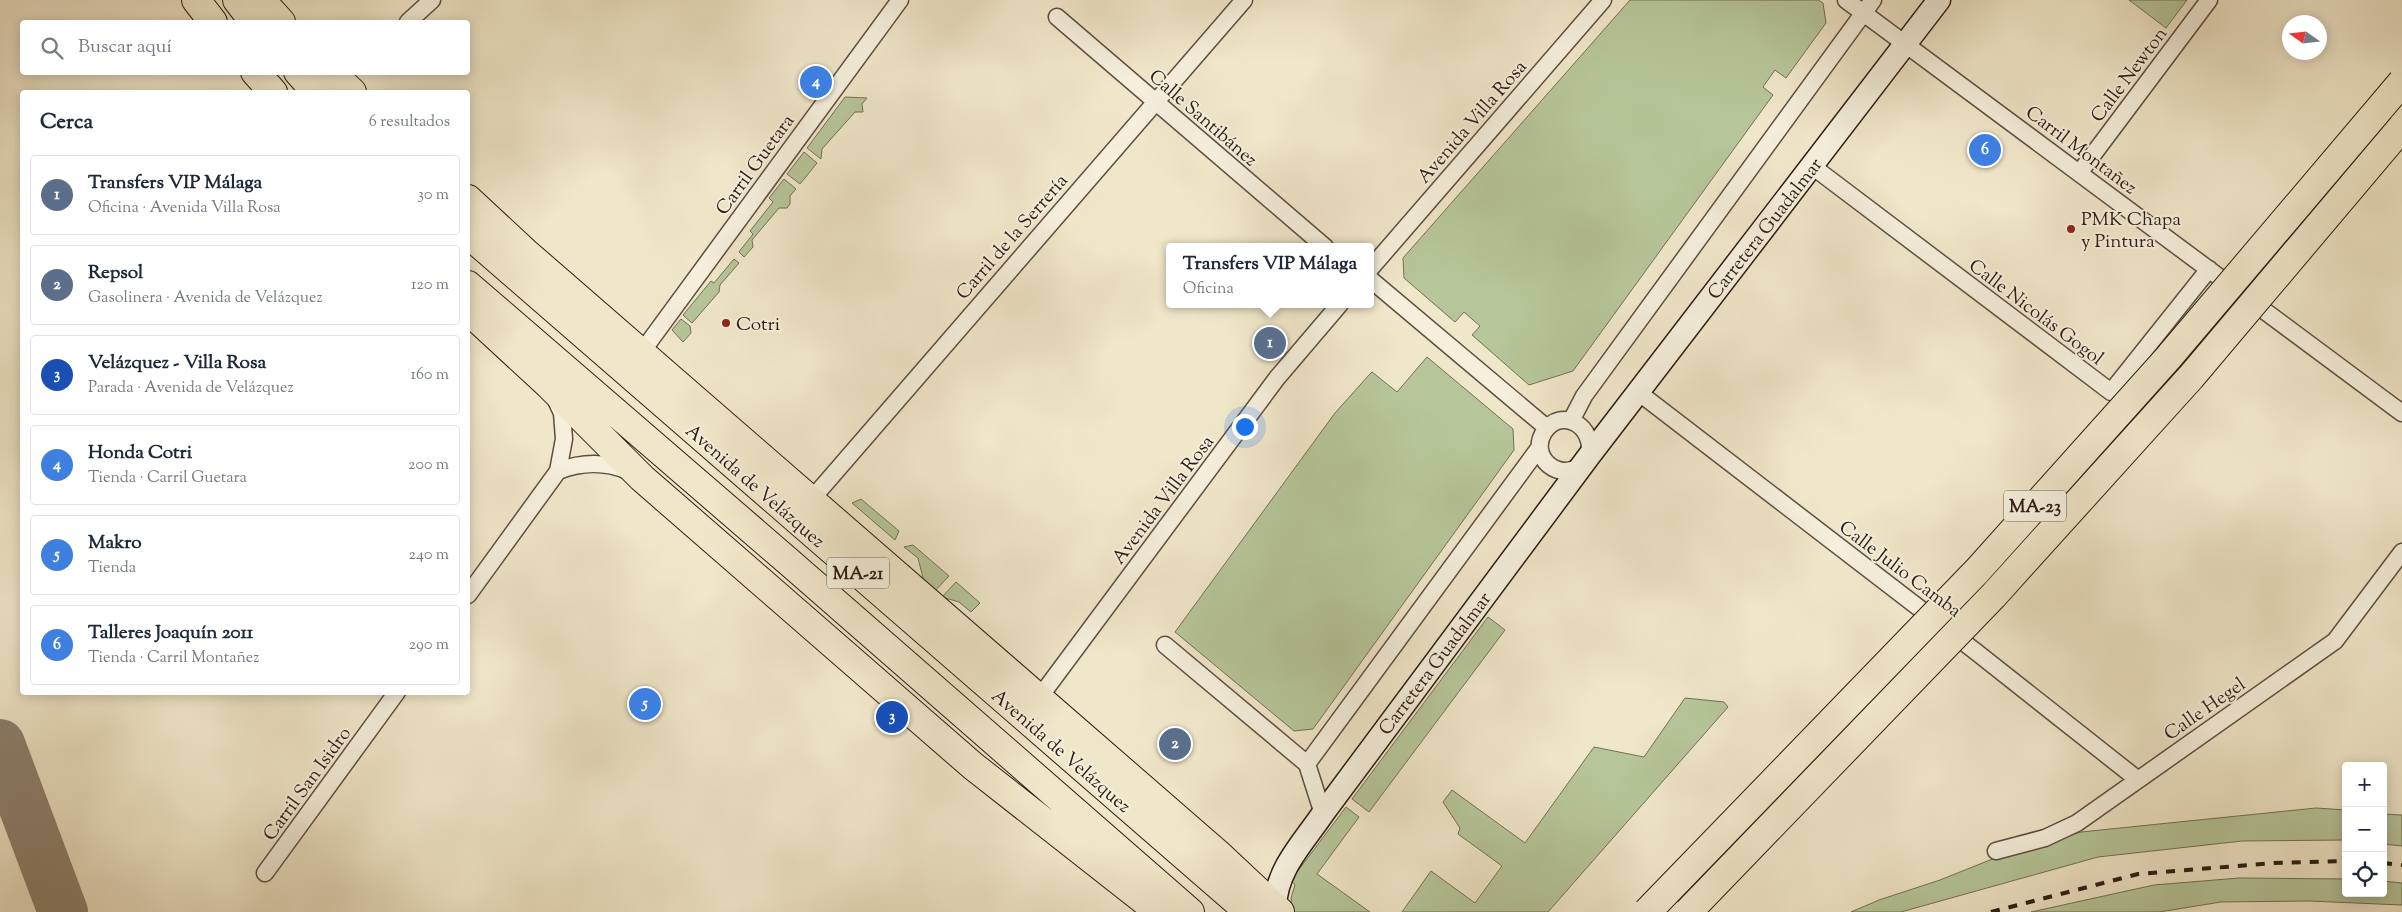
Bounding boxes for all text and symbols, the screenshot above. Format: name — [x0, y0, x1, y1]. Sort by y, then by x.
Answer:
north arrow — [2282, 15, 2327, 60]
search box — [20, 20, 470, 75]
street label: Calle Newton — [2085, 22, 2175, 129]
icon: search — [38, 34, 66, 62]
text: Buscar aquí — [78, 34, 172, 61]
street label: Avenida Villa Rosa — [1412, 55, 1534, 190]
pin: 4 — [800, 63, 832, 101]
street label: Calle Santibánez — [1142, 64, 1263, 174]
street label: Carril Montañez — [2019, 100, 2142, 202]
text: Cerca — [40, 108, 93, 138]
street label: Carril Guetara — [710, 109, 802, 221]
text: 6 resultados — [369, 111, 450, 134]
pin: 6 — [1969, 131, 2001, 169]
street label: Carretera Guadalmar — [1702, 153, 1830, 306]
street label: Carril de la Serrería — [951, 169, 1075, 306]
text: Transfers VIP Málaga — [88, 170, 262, 197]
text: 1 — [54, 184, 60, 207]
text: 30 m — [418, 184, 449, 207]
text: Oficina · Avenida Villa Rosa — [88, 197, 281, 220]
place label: PMK Chapa y Pintura — [2081, 207, 2181, 256]
marker: PMK Chapa y Pintura — [2065, 223, 2077, 235]
popup — [1166, 243, 1374, 308]
text: Transfers VIP Málaga — [1183, 251, 1357, 278]
street label: Calle Nicolás Gogol — [1962, 253, 2109, 373]
text: Repsol — [88, 260, 143, 287]
text: 2 — [53, 274, 61, 297]
text: 120 m — [411, 274, 449, 297]
text: Oficina — [1183, 278, 1234, 301]
text: Gasolinera · Avenida de Velázquez — [88, 287, 323, 310]
place label: Cotri — [736, 312, 780, 339]
marker: Cotri — [720, 317, 732, 329]
pin: 1 — [1254, 324, 1286, 362]
text: Velázquez - Villa Rosa — [88, 350, 266, 377]
text: 3 — [54, 364, 60, 387]
text: 160 m — [411, 364, 449, 387]
text: Parada · Avenida de Velázquez — [88, 377, 293, 400]
your location — [1232, 414, 1258, 440]
street label: Avenida de Velázquez — [679, 419, 830, 555]
street label: Avenida Villa Rosa — [1106, 430, 1222, 571]
text: Honda Cotri — [88, 440, 192, 467]
text: 4 — [53, 454, 61, 477]
text: 200 m — [408, 454, 449, 477]
text: Tienda · Carril Guetara — [88, 467, 247, 490]
road number: MA-23 — [2004, 491, 2066, 522]
street label: Calle Julio Camba — [1833, 515, 1967, 625]
text: Makro — [88, 530, 142, 557]
text: 5 — [54, 544, 60, 567]
text: 240 m — [408, 544, 449, 567]
text: Tienda — [88, 557, 136, 580]
road number: MA-21 — [827, 558, 889, 588]
street label: Carretera Guadalmar — [1373, 587, 1499, 742]
text: Talleres Joaquín 2011 — [88, 620, 253, 647]
text: 6 — [53, 634, 61, 657]
text: 290 m — [409, 634, 449, 657]
text: Tienda · Carril Montañez — [88, 647, 259, 670]
street label: Calle Hegel — [2159, 672, 2252, 748]
street label: Avenida de Velázquez — [985, 684, 1136, 820]
pin: 5 — [629, 685, 661, 723]
pin: 3 — [876, 698, 908, 736]
street label: Carril San Isidro — [257, 722, 359, 847]
pin: 2 — [1159, 725, 1191, 763]
map controls — [2342, 762, 2387, 897]
button: + — [2342, 762, 2387, 807]
button: − — [2342, 807, 2387, 852]
button: locate — [2342, 852, 2387, 897]

